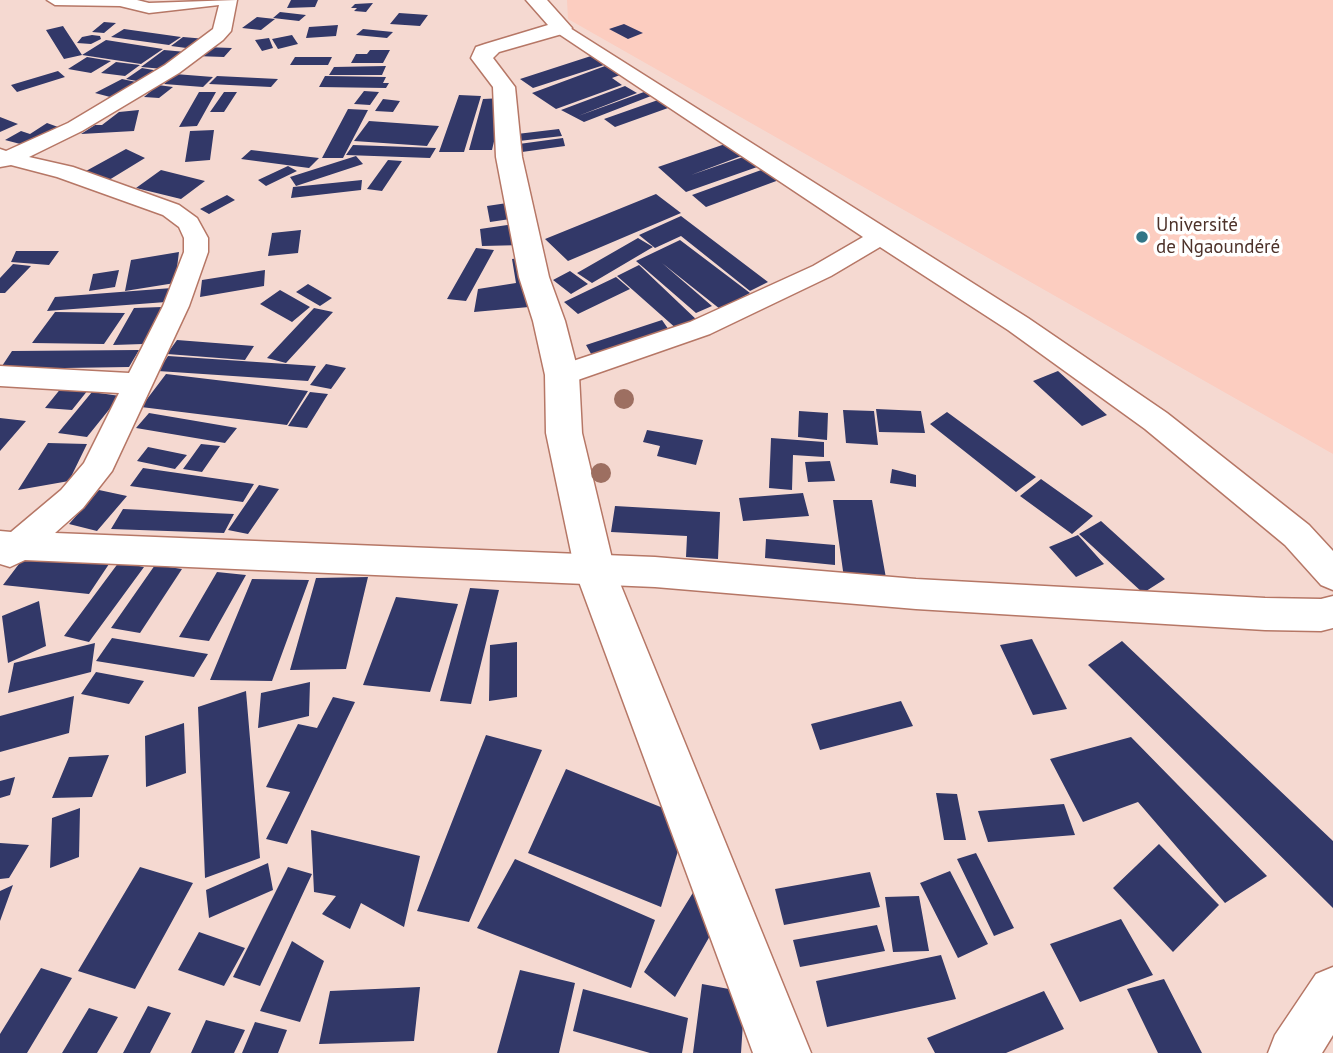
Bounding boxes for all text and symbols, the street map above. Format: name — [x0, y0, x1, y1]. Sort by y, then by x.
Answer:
place label: Université de Ngaoundéré — [1156, 215, 1280, 259]
marker: Université de Ngaoundéré — [1134, 229, 1150, 245]

